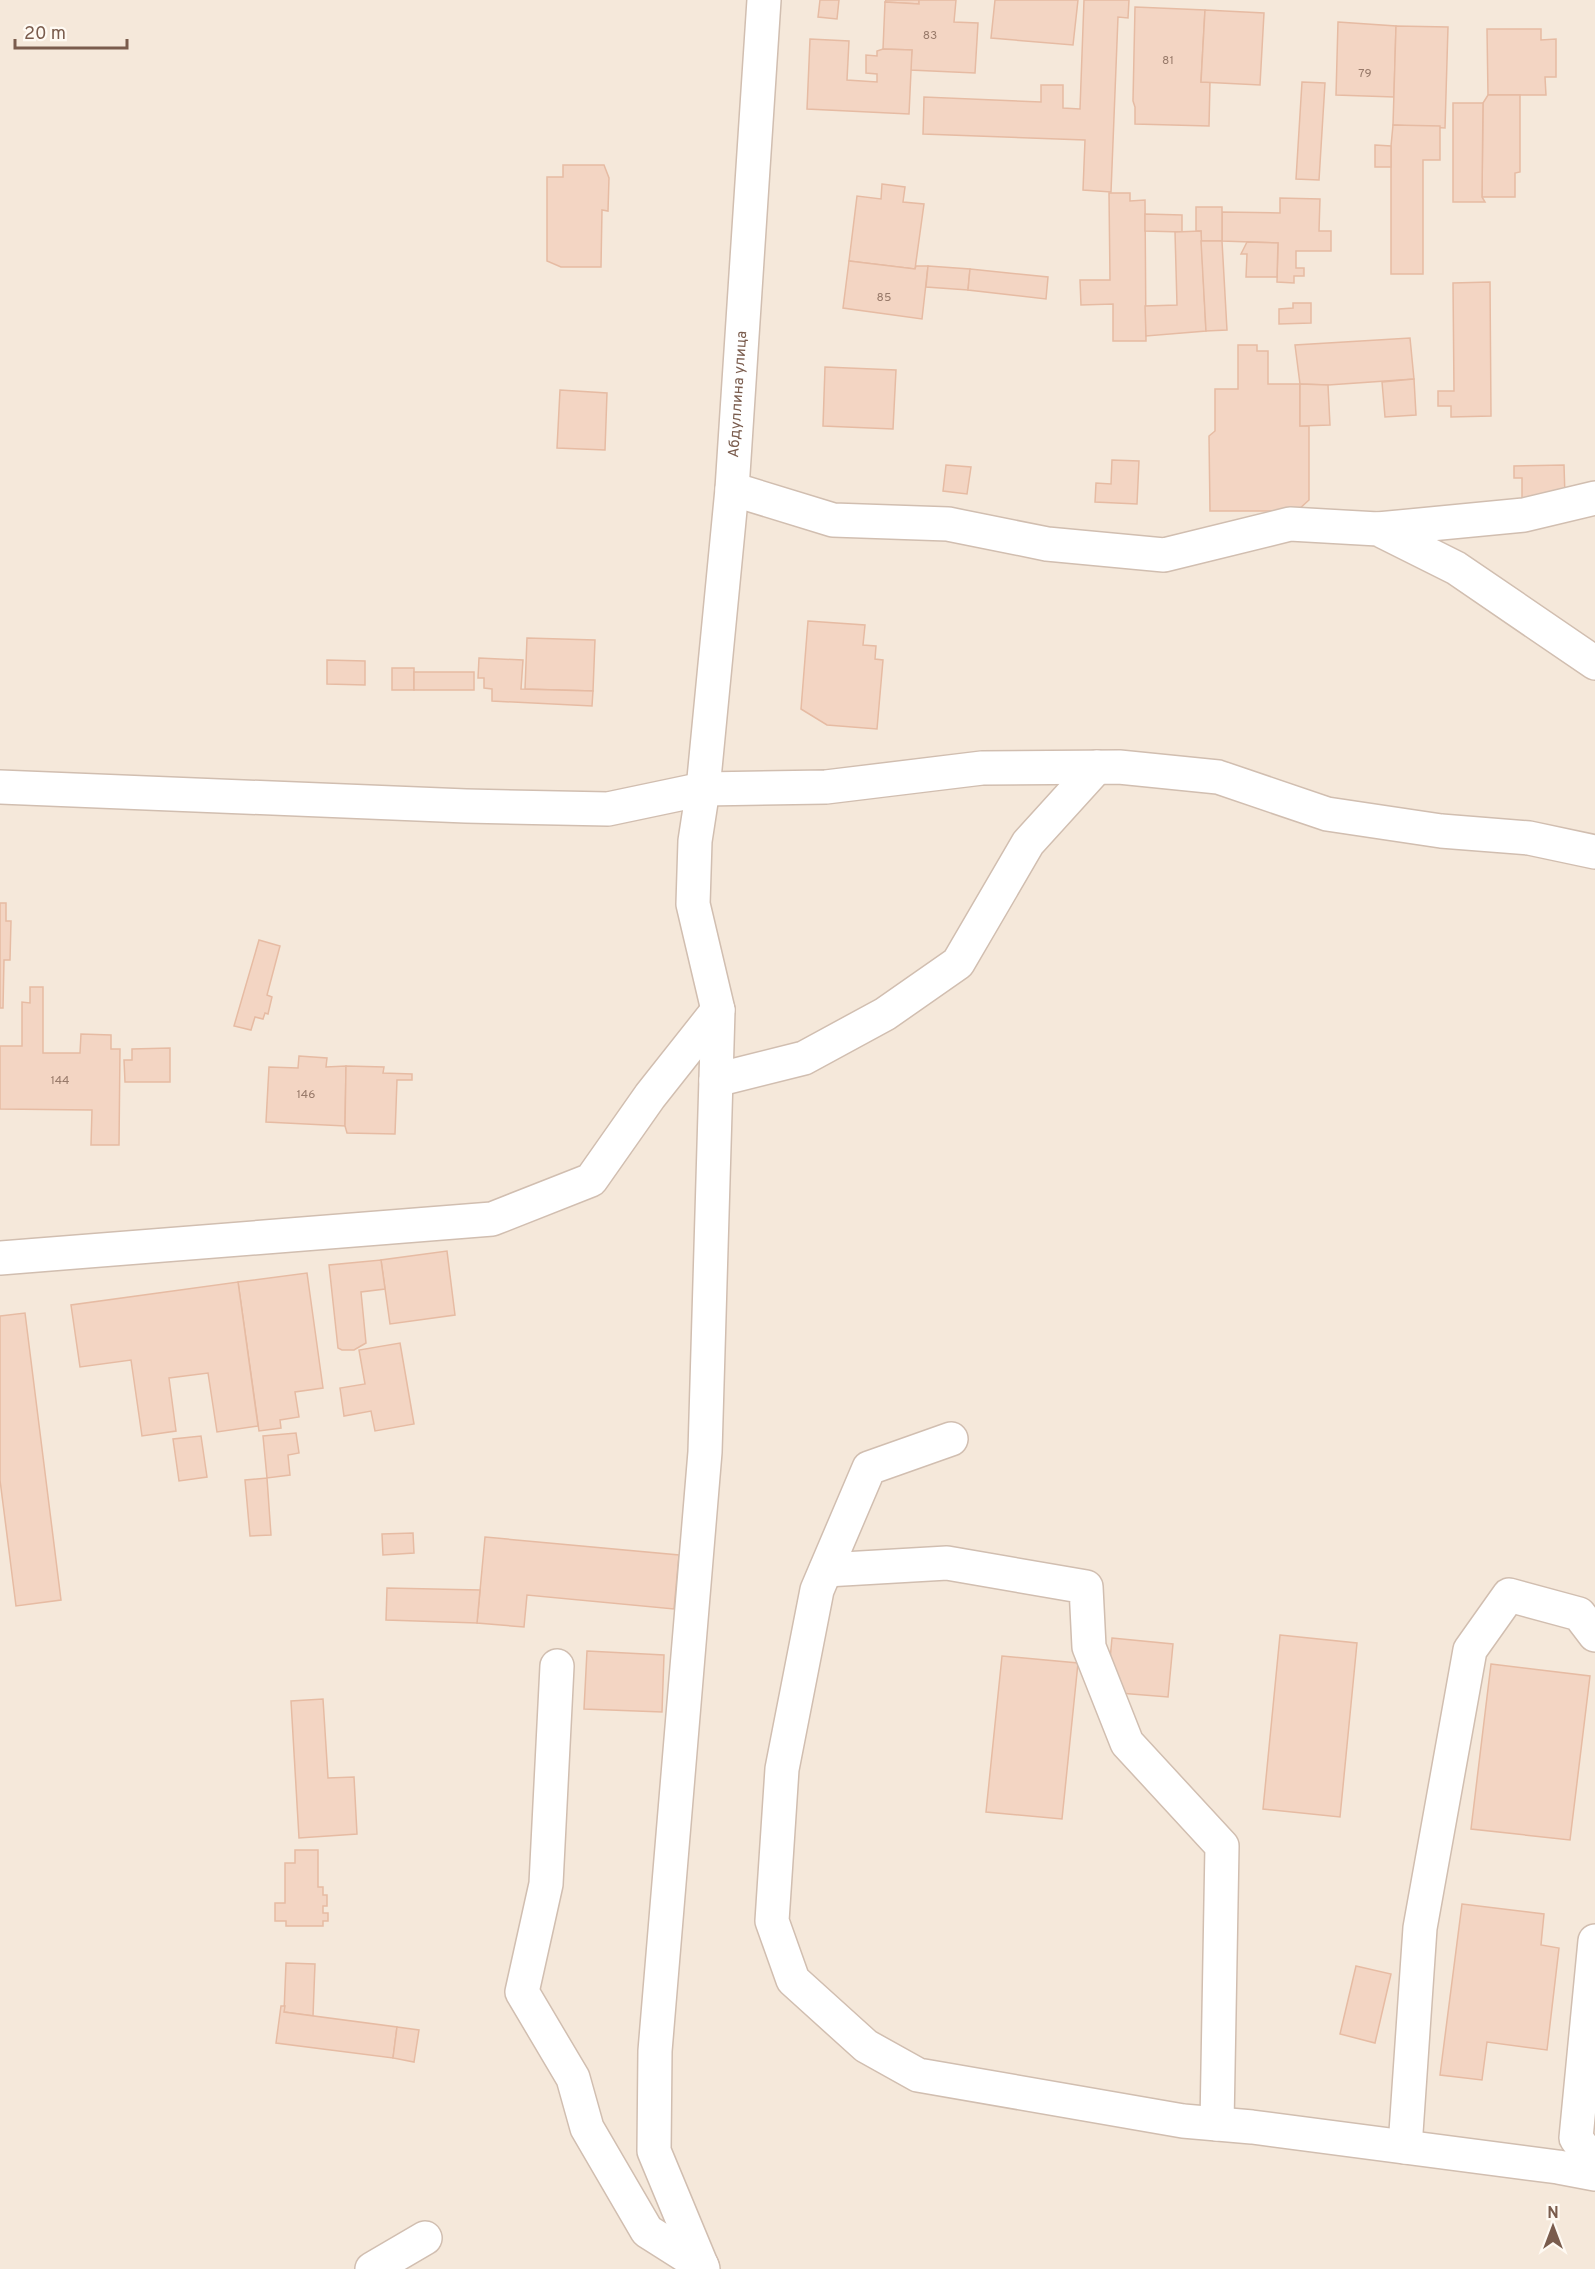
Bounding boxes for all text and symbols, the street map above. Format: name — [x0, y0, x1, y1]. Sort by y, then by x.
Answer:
scale bar — [15, 12, 128, 50]
text: 20 m — [24, 23, 66, 46]
house number: 83 — [923, 28, 937, 44]
house number: 81 — [1162, 53, 1174, 69]
house number: 79 — [1358, 66, 1372, 82]
house number: 85 — [877, 290, 891, 306]
street label: Абдуллина улица — [725, 330, 752, 458]
house number: 144 — [50, 1073, 70, 1089]
house number: 146 — [297, 1087, 315, 1103]
north arrow — [1523, 2197, 1583, 2257]
text: N — [1547, 2204, 1559, 2224]

